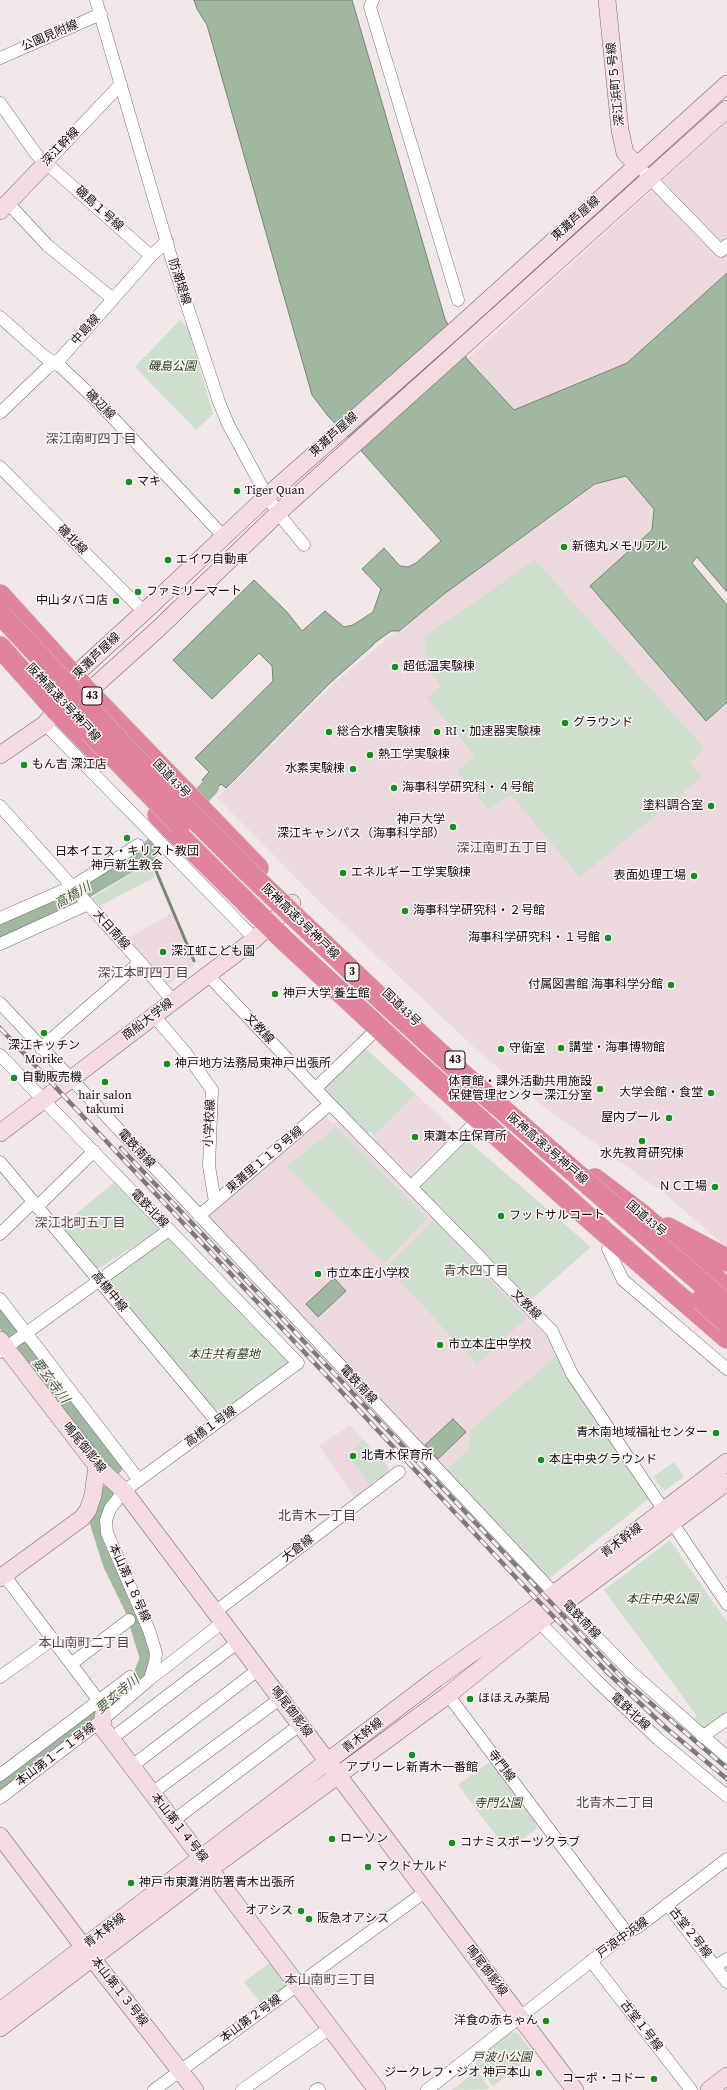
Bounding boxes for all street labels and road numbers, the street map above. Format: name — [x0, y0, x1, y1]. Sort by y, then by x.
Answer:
street label: 公園見附線 — [20, 18, 80, 54]
street label: 深江浜町５号線 — [604, 41, 628, 127]
street label: 深江幹線 — [39, 125, 83, 169]
street label: 磯島１号線 — [72, 184, 126, 234]
street label: 東灘芦屋線 — [549, 194, 603, 244]
street label: 防潮堤線 — [165, 257, 193, 307]
street label: 中島線 — [69, 312, 103, 348]
street label: 磯辺線 — [82, 387, 118, 423]
street label: 東灘芦屋線 — [307, 410, 361, 460]
street label: 磯北線 — [54, 522, 90, 558]
street label: 東灘芦屋線 — [70, 630, 124, 682]
street label: 阪神高速3号神戸線 — [23, 661, 103, 745]
road number: 43 — [82, 687, 102, 705]
street label: 国道43号 — [149, 757, 193, 801]
street label: 阪神高速3号神戸線 — [258, 881, 342, 963]
street label: 大日南線 — [90, 907, 132, 953]
road number: 3 — [345, 963, 359, 981]
street label: 国道43号 — [379, 986, 423, 1030]
street label: 商船大学線 — [120, 996, 176, 1044]
street label: 文教線 — [241, 1011, 277, 1047]
road number: 43 — [445, 1051, 465, 1069]
street label: 小学校線 — [202, 1099, 218, 1147]
street label: 阪神高速3号神戸線 — [504, 1110, 590, 1188]
street label: 東灘里１１９号線 — [224, 1124, 306, 1196]
street label: 電鉄南線 — [114, 1127, 158, 1171]
street label: 電鉄北線 — [127, 1187, 171, 1231]
street label: 国道43号 — [623, 1198, 669, 1240]
street label: 高橋中線 — [88, 1269, 130, 1315]
street label: 文教線 — [508, 1287, 544, 1323]
street label: 電鉄南線 — [336, 1363, 380, 1407]
street label: 高橋１号線 — [182, 1404, 240, 1450]
street label: 鳴尾御影線 — [60, 1420, 108, 1476]
street label: 青木幹線 — [598, 1521, 646, 1561]
street label: 大倉線 — [279, 1532, 317, 1566]
street label: 本山第１８号線 — [105, 1542, 153, 1624]
street label: 電鉄南線 — [559, 1598, 603, 1642]
street label: 鳴尾御影線 — [267, 1684, 315, 1740]
street label: 電鉄北線 — [608, 1690, 652, 1734]
street label: 青木幹線 — [340, 1716, 386, 1756]
street label: 本山第１－１号線 — [13, 1720, 99, 1790]
street label: 寺門線 — [484, 1747, 518, 1785]
street label: 本山第１４号線 — [147, 1790, 211, 1866]
street label: 古堂２号線 — [666, 1905, 714, 1961]
street label: 青木幹線 — [81, 1911, 129, 1951]
street label: 戸浪中浜線 — [594, 1915, 652, 1961]
street label: 鳴尾御影線 — [462, 1943, 510, 1999]
street label: 本山第１３号線 — [87, 1954, 151, 2030]
street label: 本山第２号線 — [218, 1992, 284, 2046]
street label: 古堂１号線 — [617, 1998, 665, 2054]

